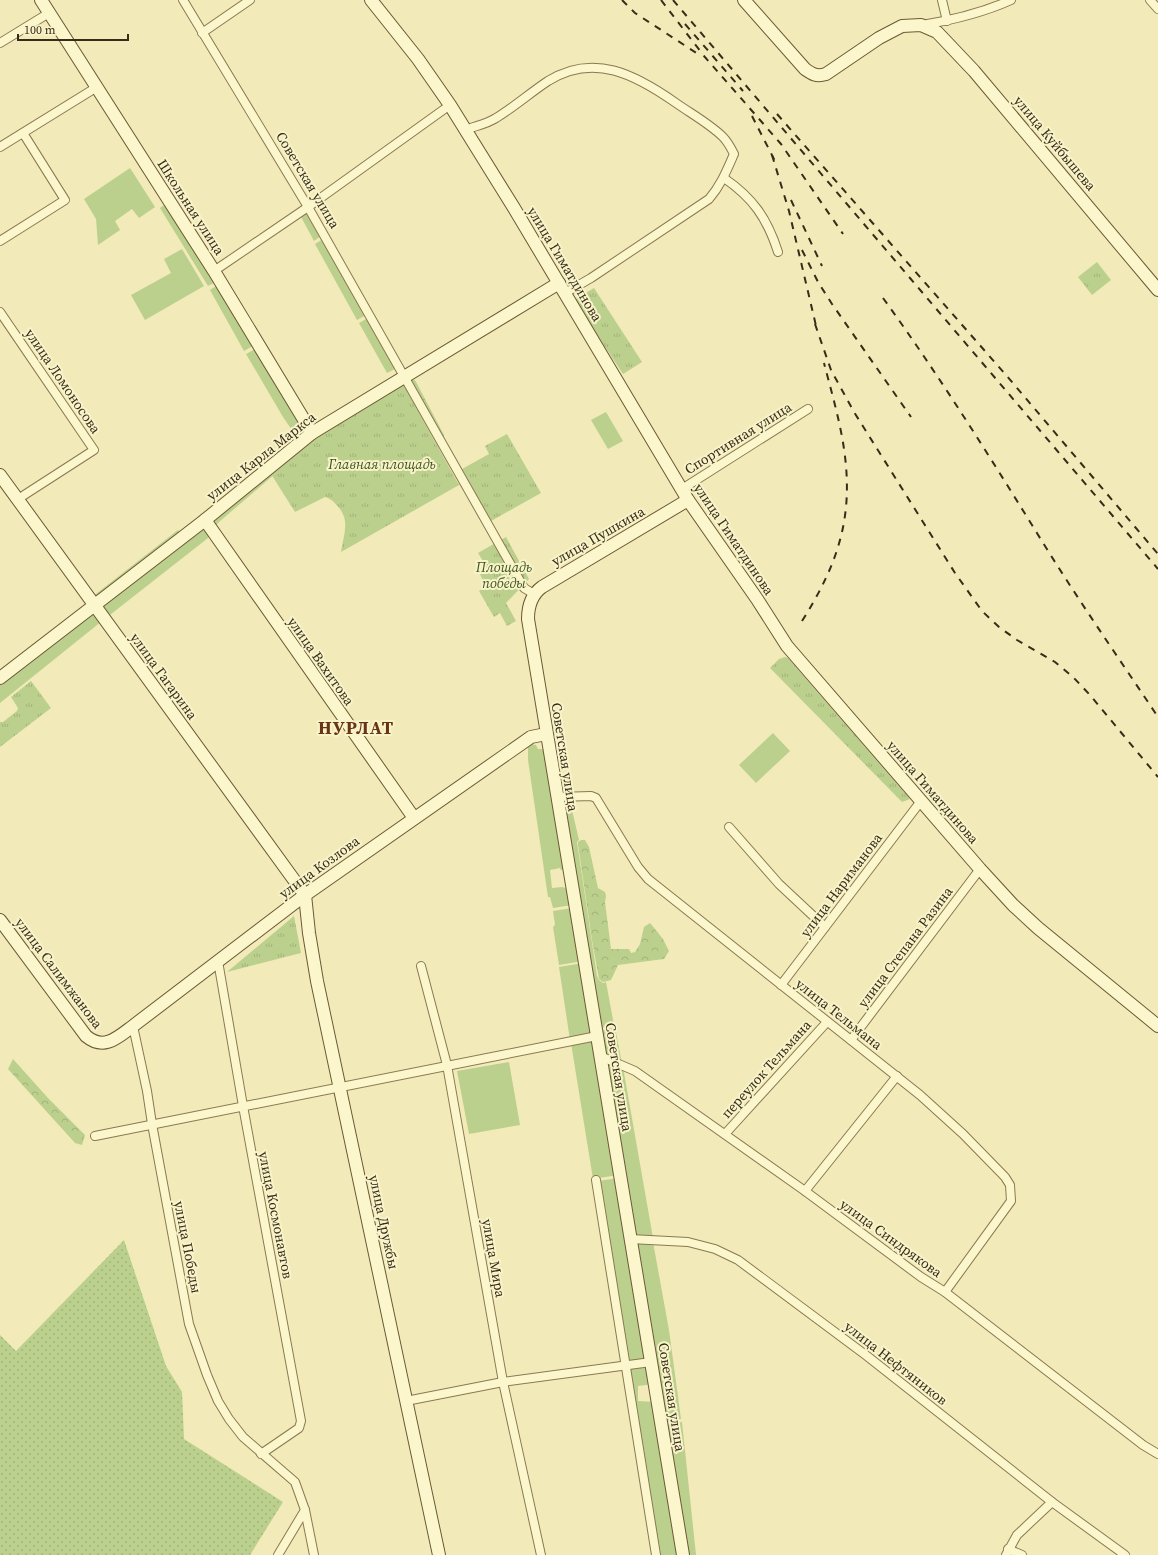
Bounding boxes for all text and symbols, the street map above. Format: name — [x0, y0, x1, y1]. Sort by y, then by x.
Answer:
scale bar — [18, 16, 128, 42]
text: 100 m — [24, 22, 56, 38]
street label: улица Куйбышева — [1009, 91, 1101, 196]
street label: Советская улица — [271, 128, 345, 233]
street label: Школьная улица — [152, 155, 230, 260]
street label: улица Гиматдинова — [523, 203, 608, 326]
street label: улица Ломоносова — [20, 324, 106, 438]
street label: Спортивная улица — [681, 396, 796, 479]
street label: улица Карла Маркса — [202, 406, 321, 505]
park label: Главная площадь — [327, 454, 436, 474]
street label: улица Гиматдинова — [689, 479, 779, 600]
street label: улица Пушкина — [548, 501, 649, 571]
park label: Площадь победы — [475, 557, 533, 593]
street label: улица Вахитова — [283, 613, 360, 710]
street label: улица Гагарина — [126, 628, 203, 724]
street label: Советская улица — [547, 701, 584, 814]
district label: НУРЛАТ — [318, 715, 394, 740]
street label: улица Гиматдинова — [882, 736, 984, 849]
street label: улица Нариманова — [795, 828, 887, 941]
street label: улица Козлова — [275, 830, 364, 903]
street label: улица Степана Разина — [853, 882, 958, 1012]
street label: улица Салимжанова — [11, 913, 108, 1033]
street label: улица Тельмана — [791, 974, 887, 1055]
street label: переулок Тельмана — [716, 1015, 816, 1123]
street label: Советская улица — [601, 1021, 638, 1134]
street label: улица Космонавтов — [254, 1150, 298, 1280]
street label: улица Дружбы — [364, 1173, 404, 1271]
street label: улица Синдрякова — [836, 1194, 947, 1283]
street label: улица Победы — [169, 1199, 207, 1295]
street label: улица Мира — [477, 1217, 511, 1300]
street label: улица Нефтяников — [840, 1316, 952, 1410]
street label: Советская улица — [654, 1341, 691, 1454]

